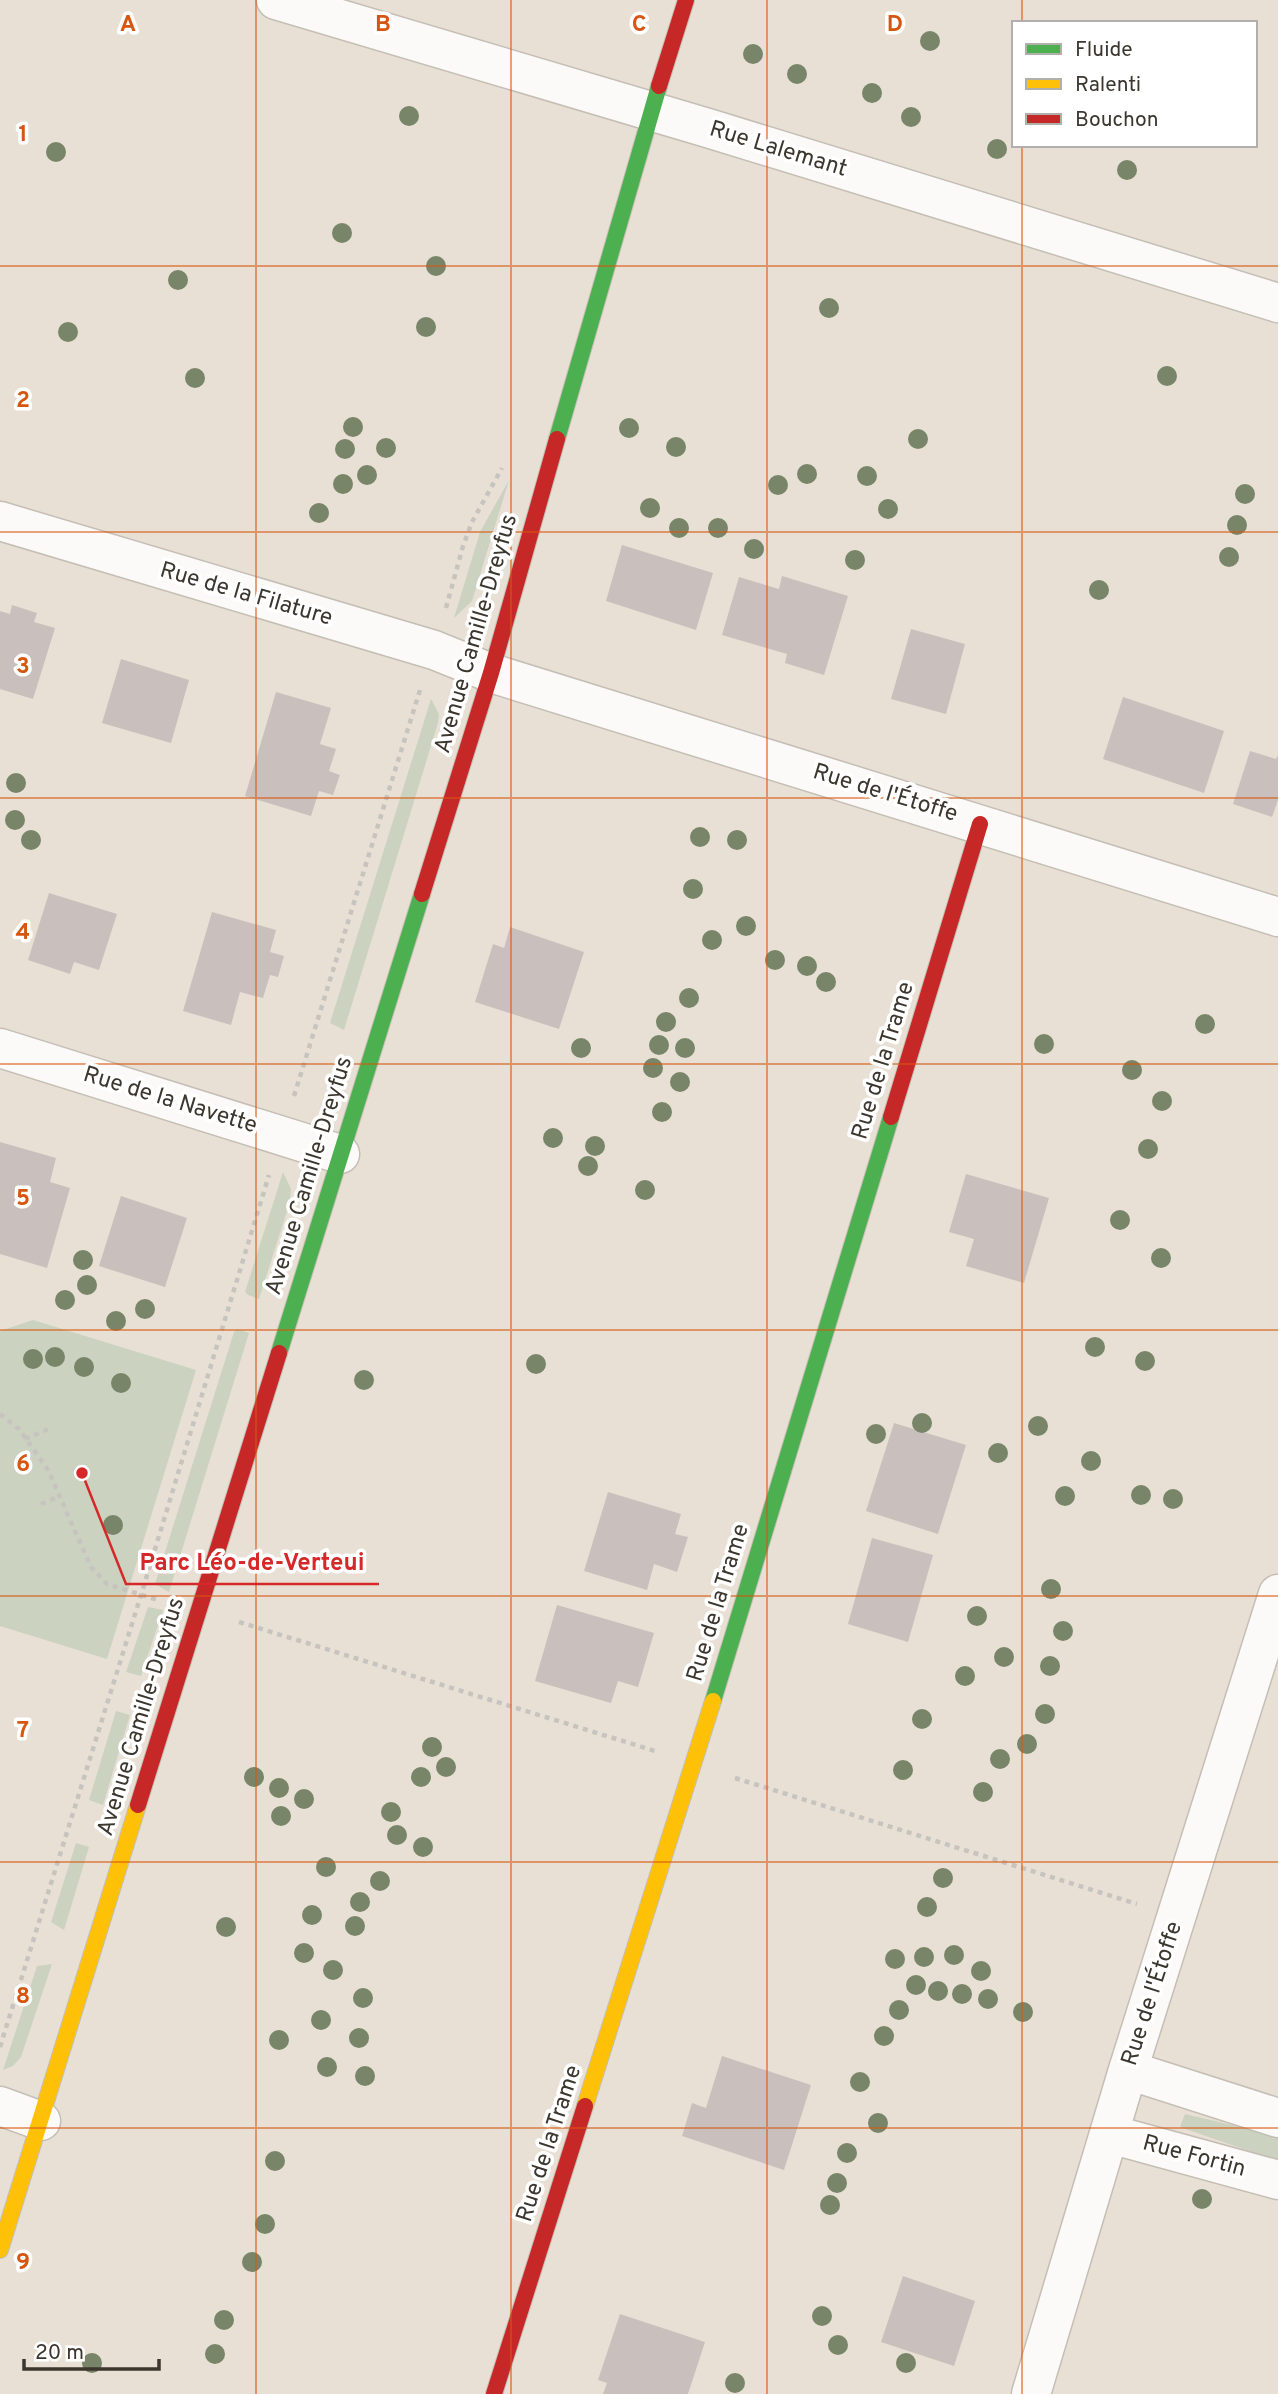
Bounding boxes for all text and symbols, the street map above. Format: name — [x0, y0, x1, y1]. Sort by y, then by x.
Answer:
text: A — [120, 11, 136, 40]
text: B — [375, 11, 391, 40]
text: C — [632, 11, 646, 40]
text: D — [887, 11, 903, 40]
legend — [1012, 21, 1257, 147]
text: Fluide — [1075, 37, 1133, 64]
text: Ralenti — [1075, 72, 1141, 99]
text: Bouchon — [1075, 107, 1158, 134]
street label: Rue Lalemant — [706, 115, 850, 185]
text: 1 — [18, 121, 28, 150]
text: 2 — [16, 387, 30, 416]
street label: Avenue Camille-Dreyfus — [429, 511, 525, 757]
street label: Rue de la Filature — [156, 556, 336, 634]
text: 3 — [16, 653, 30, 682]
street label: Rue de l'Étoffe — [809, 757, 961, 830]
text: 4 — [16, 919, 30, 948]
street label: Rue de la Trame — [846, 979, 922, 1143]
street label: Avenue Camille-Dreyfus — [260, 1053, 360, 1299]
street label: Rue de la Navette — [79, 1061, 261, 1141]
text: 5 — [16, 1185, 30, 1214]
text: 6 — [16, 1451, 30, 1480]
street label: Rue de la Trame — [681, 1521, 757, 1685]
callout: Parc Léo-de-Verteui — [126, 1539, 379, 1584]
text: Parc Léo-de-Verteui — [140, 1549, 364, 1579]
street label: Avenue Camille-Dreyfus — [92, 1594, 192, 1840]
text: 7 — [17, 1717, 29, 1746]
street label: Rue de l'Étoffe — [1115, 1918, 1190, 2070]
text: 8 — [16, 1983, 30, 2012]
street label: Rue de la Trame — [511, 2062, 589, 2226]
street label: Rue Fortin — [1139, 2129, 1249, 2185]
text: 9 — [16, 2249, 30, 2278]
scale bar — [24, 2328, 159, 2372]
text: 20 m — [35, 2340, 84, 2367]

